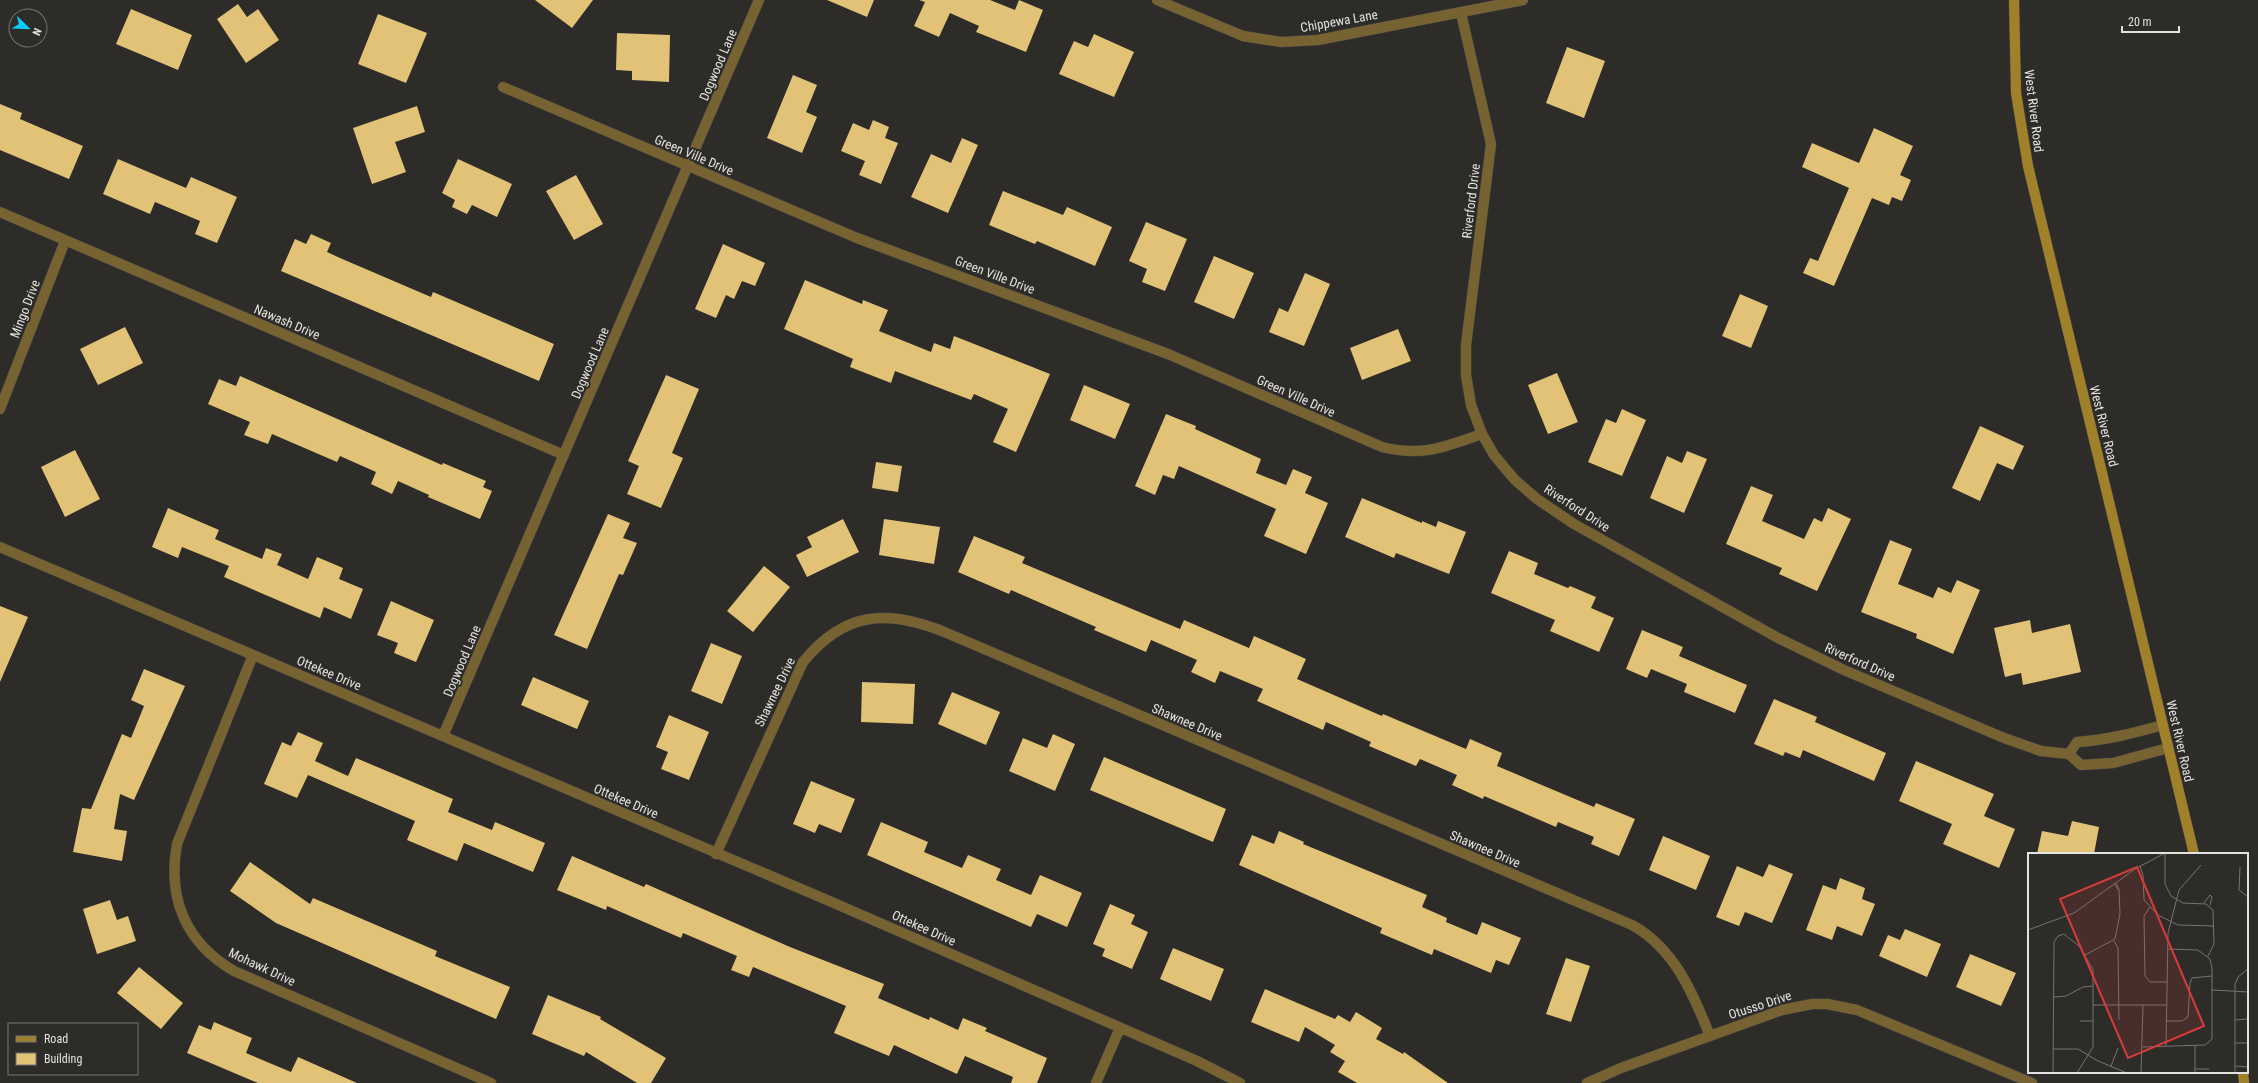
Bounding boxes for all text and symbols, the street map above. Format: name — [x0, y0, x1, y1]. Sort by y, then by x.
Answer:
street label: Chippewa Lane — [1299, 7, 1379, 35]
north arrow — [8, 8, 48, 48]
scale bar — [2122, 8, 2179, 34]
text: 20 m — [2128, 15, 2152, 29]
text: N — [29, 26, 44, 38]
street label: Dogwood Lane — [696, 27, 740, 103]
street label: West River Road — [2021, 69, 2047, 153]
street label: Green Ville Drive — [652, 132, 736, 178]
street label: Riverford Drive — [1459, 163, 1483, 239]
street label: Green Ville Drive — [953, 253, 1037, 297]
street label: Mingo Drive — [7, 278, 43, 340]
street label: Nawash Drive — [252, 301, 322, 343]
street label: Dogwood Lane — [568, 325, 612, 401]
street label: Green Ville Drive — [1254, 372, 1338, 420]
street label: West River Road — [2087, 384, 2121, 468]
street label: Riverford Drive — [1541, 481, 1613, 535]
street label: Dogwood Lane — [440, 623, 484, 699]
street label: Riverford Drive — [1823, 640, 1897, 684]
street label: Ottekee Drive — [295, 653, 363, 693]
street label: Shawnee Drive — [752, 655, 798, 729]
street label: West River Road — [2163, 699, 2197, 783]
street label: Shawnee Drive — [1150, 700, 1224, 744]
street label: Ottekee Drive — [592, 781, 660, 821]
street label: Shawnee Drive — [1448, 827, 1522, 871]
inset map — [2028, 853, 2248, 1073]
street label: Ottekee Drive — [890, 907, 958, 949]
street label: Mohawk Drive — [226, 945, 298, 989]
street label: Otusso Drive — [1727, 988, 1793, 1022]
legend — [8, 1023, 138, 1075]
text: Road — [44, 1032, 68, 1046]
text: Building — [44, 1052, 82, 1066]

